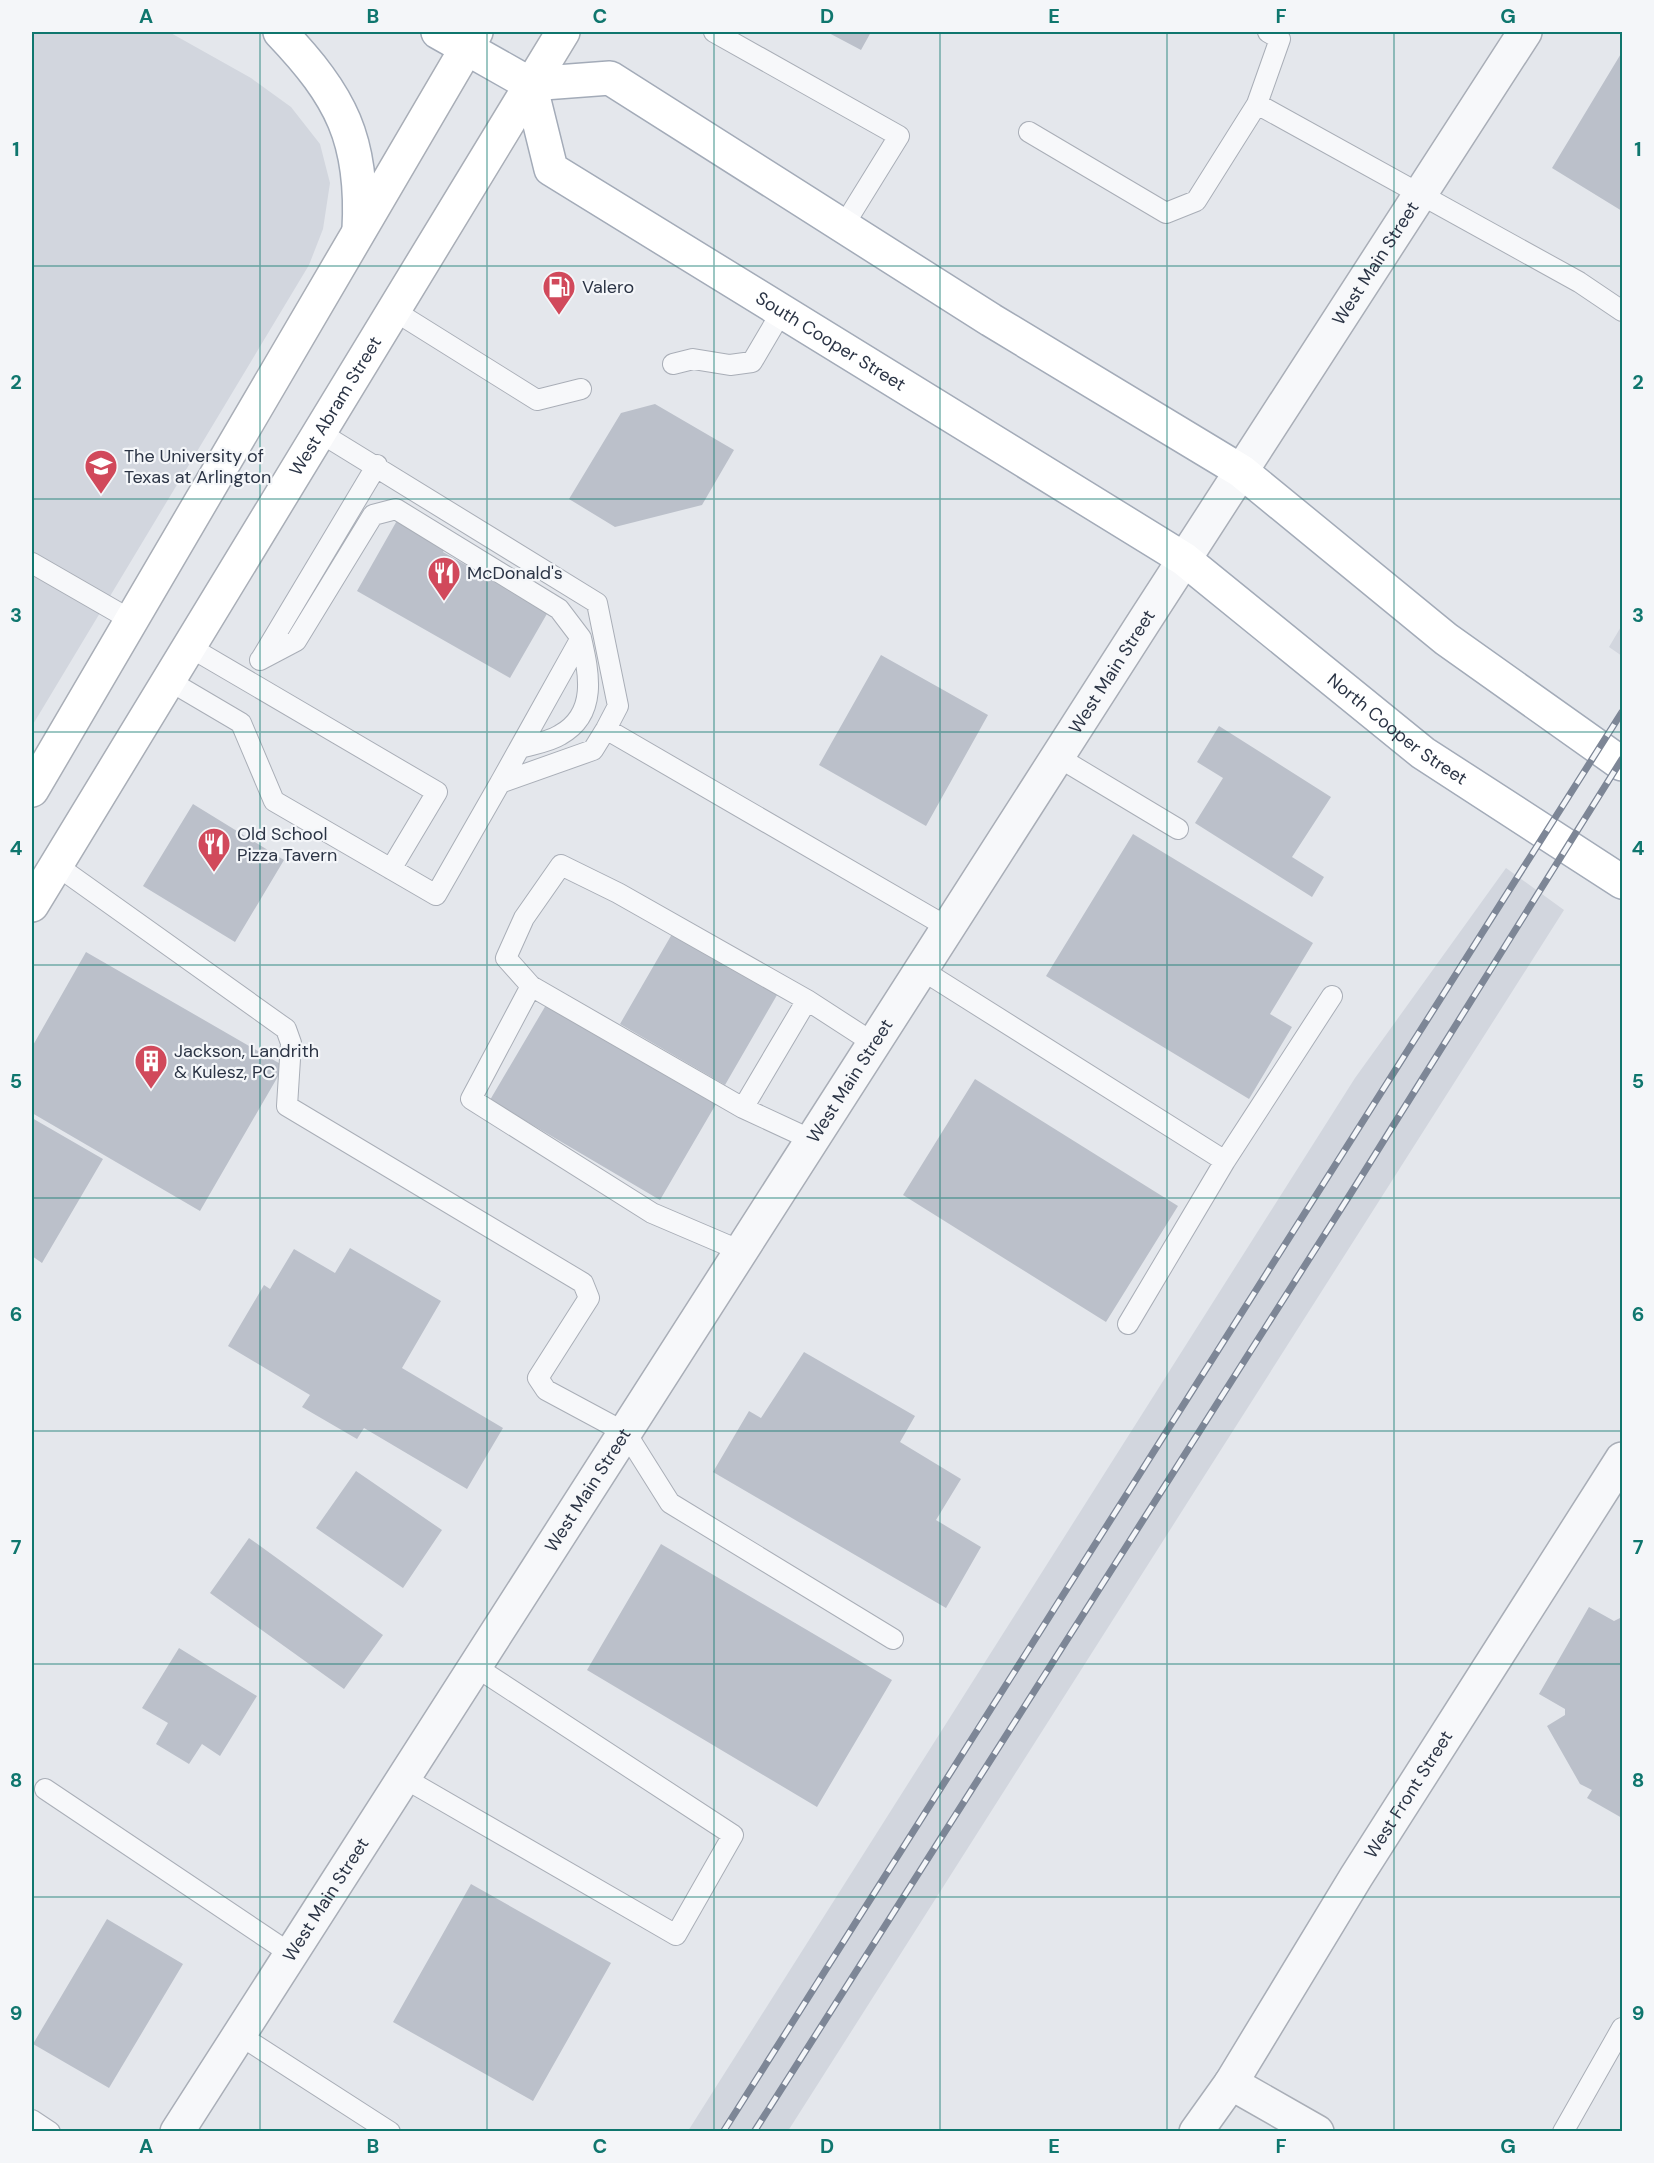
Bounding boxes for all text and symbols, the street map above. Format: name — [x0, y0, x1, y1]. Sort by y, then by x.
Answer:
text: A — [139, 3, 153, 29]
text: B — [367, 3, 379, 29]
text: C — [593, 3, 607, 29]
text: D — [820, 3, 834, 29]
text: E — [1048, 3, 1060, 29]
text: F — [1275, 3, 1287, 29]
text: G — [1500, 3, 1516, 29]
text: 1 — [12, 136, 20, 162]
text: 1 — [1634, 136, 1642, 162]
street label: West Main Street — [1327, 197, 1424, 330]
fuel station icon: Valero — [541, 269, 577, 316]
place label: Valero — [582, 275, 634, 299]
street label: South Cooper Street — [751, 286, 910, 397]
street label: West Abram Street — [284, 332, 387, 480]
text: 2 — [10, 369, 22, 395]
text: 2 — [1632, 369, 1644, 395]
place label: The University of Texas at Arlington — [124, 444, 271, 489]
school or university icon: The University of Texas at Arlington — [83, 448, 119, 495]
restaurant icon: McDonald's — [426, 555, 462, 602]
place label: McDonald's — [467, 561, 563, 585]
text: 3 — [10, 602, 22, 628]
text: 3 — [1632, 602, 1644, 628]
street label: West Main Street — [1063, 605, 1161, 738]
street label: North Cooper Street — [1322, 668, 1472, 790]
place label: Old School Pizza Tavern — [237, 822, 337, 867]
restaurant icon: Old School Pizza Tavern — [196, 826, 232, 873]
text: 4 — [10, 835, 23, 861]
text: 4 — [1632, 835, 1645, 861]
street label: West Main Street — [801, 1014, 898, 1148]
place label: Jackson, Landrith & Kulesz, PC — [174, 1039, 319, 1084]
building icon: Jackson, Landrith & Kulesz, PC — [133, 1043, 169, 1090]
text: 5 — [10, 1068, 22, 1094]
text: 5 — [1632, 1068, 1644, 1094]
text: 6 — [10, 1301, 22, 1327]
text: 6 — [1632, 1301, 1644, 1327]
street label: West Main Street — [539, 1424, 636, 1557]
text: 7 — [11, 1534, 22, 1560]
text: 7 — [1633, 1534, 1644, 1560]
street label: West Front Street — [1359, 1726, 1458, 1863]
text: 8 — [10, 1767, 22, 1793]
text: 8 — [1632, 1767, 1644, 1793]
street label: West Main Street — [277, 1833, 374, 1966]
text: 9 — [10, 2000, 22, 2026]
text: 9 — [1632, 2000, 1644, 2026]
text: A — [139, 2133, 153, 2159]
text: B — [367, 2133, 379, 2159]
text: C — [593, 2133, 607, 2159]
text: D — [820, 2133, 834, 2159]
text: E — [1048, 2133, 1060, 2159]
text: F — [1275, 2133, 1287, 2159]
text: G — [1500, 2133, 1516, 2159]

